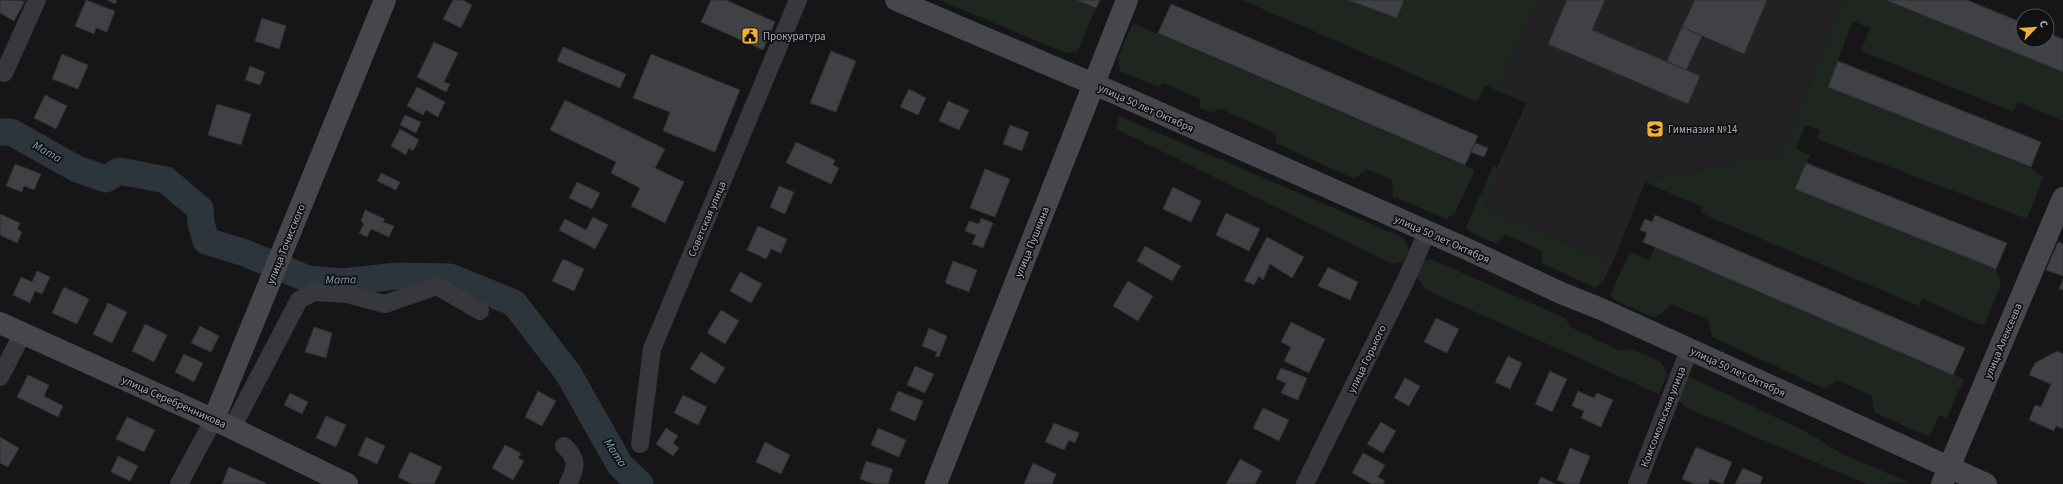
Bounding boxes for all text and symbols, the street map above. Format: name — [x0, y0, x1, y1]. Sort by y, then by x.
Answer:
north arrow — [2015, 8, 2055, 48]
text: С — [2035, 18, 2052, 31]
public building icon: Прокуратура — [740, 26, 760, 46]
place label: Прокуратура — [763, 29, 826, 44]
street label: улица 50 лет Октября — [1096, 80, 1196, 136]
school or university icon: Гимназия №14 — [1645, 119, 1665, 139]
place label: Гимназия №14 — [1668, 122, 1738, 137]
water label: Мата — [29, 137, 65, 167]
street label: Советская улица — [684, 179, 730, 259]
street label: улица Точисского — [263, 202, 309, 286]
street label: улица Пушкина — [1011, 204, 1053, 280]
street label: улица 50 лет Октября — [1392, 211, 1492, 267]
water label: Мата — [325, 271, 357, 289]
street label: улица Алексеева — [1980, 301, 2026, 381]
street label: улица Горького — [1344, 322, 1390, 396]
street label: улица 50 лет Октября — [1688, 343, 1788, 401]
street label: Комсомольская улица — [1637, 364, 1689, 470]
street label: улица Серебренникова — [119, 372, 229, 432]
water label: Мата — [599, 435, 631, 471]

